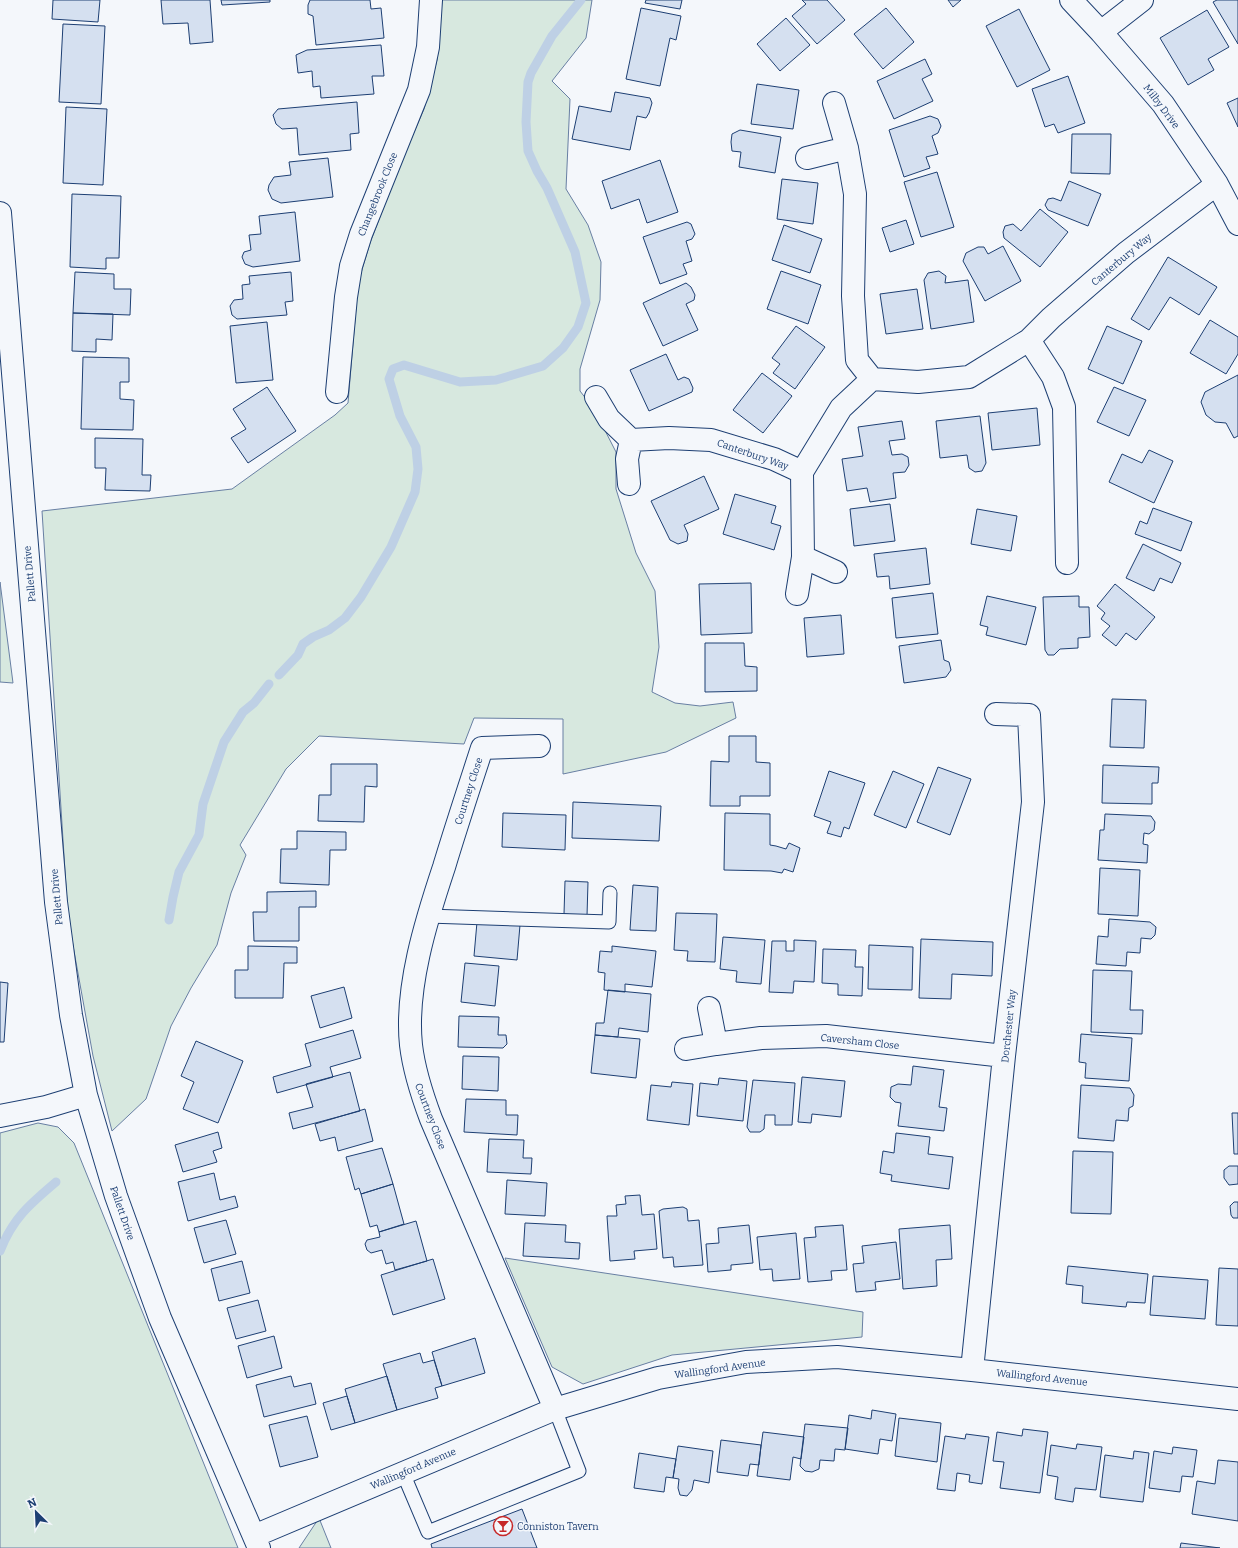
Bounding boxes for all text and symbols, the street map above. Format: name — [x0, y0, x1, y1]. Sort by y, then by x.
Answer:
street label: Milby Drive — [1141, 82, 1182, 131]
street label: Changebrook Close — [356, 151, 400, 238]
street label: Canterbury Way — [1089, 231, 1155, 288]
street label: Canterbury Way — [715, 437, 791, 473]
street label: Pallett Drive — [22, 545, 38, 602]
street label: Courtney Close — [452, 756, 485, 826]
street label: Pallett Drive — [49, 868, 65, 925]
street label: Dorchester Way — [999, 988, 1019, 1063]
street label: Caversham Close — [820, 1032, 900, 1052]
street label: Courtney Close — [412, 1081, 448, 1151]
street label: Pallett Drive — [107, 1185, 137, 1242]
street label: Wallingford Avenue — [674, 1357, 766, 1381]
street label: Wallingford Avenue — [996, 1367, 1088, 1389]
street label: Wallingford Avenue — [369, 1445, 458, 1492]
north arrow — [16, 1492, 56, 1532]
text: N — [26, 1495, 39, 1511]
bar icon: Conniston Tavern — [492, 1515, 514, 1537]
place label: Conniston Tavern — [517, 1521, 599, 1533]

